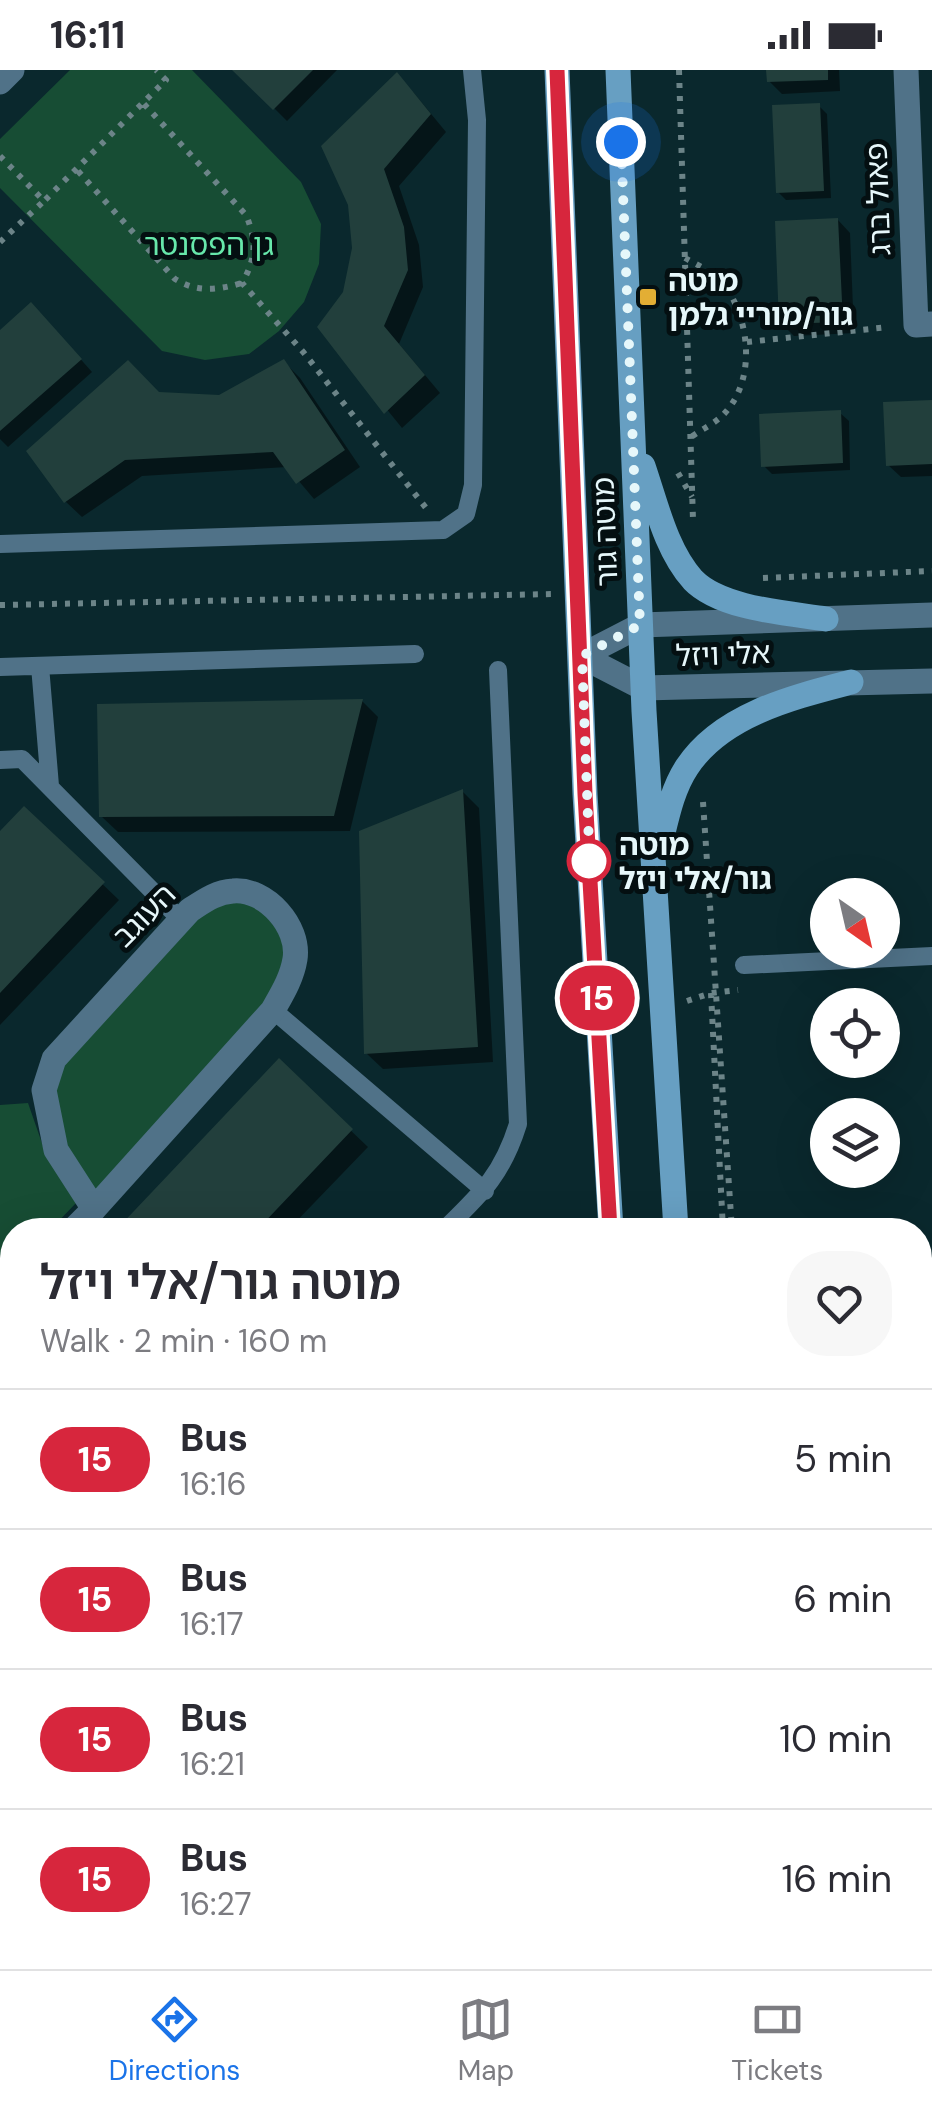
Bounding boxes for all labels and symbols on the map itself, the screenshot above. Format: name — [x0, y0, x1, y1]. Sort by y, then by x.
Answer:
your location — [596, 117, 646, 167]
street label: פאול ברג — [857, 142, 899, 256]
park label: גן הפסנטר — [144, 225, 274, 264]
place label: מוטה גור/מוריי גלמן — [668, 261, 853, 334]
marker: מוטה גור/מוריי גלמן — [637, 286, 659, 308]
street label: מוטה גור — [584, 476, 626, 588]
street label: אלי ויזל — [675, 633, 771, 675]
place label: מוטה גור/אלי ויזל — [619, 825, 772, 898]
marker: מוטה גור/אלי ויזל — [568, 840, 610, 882]
street label: העוגב — [104, 875, 184, 955]
north arrow — [810, 878, 900, 968]
line badge: 15 — [552, 966, 642, 1030]

